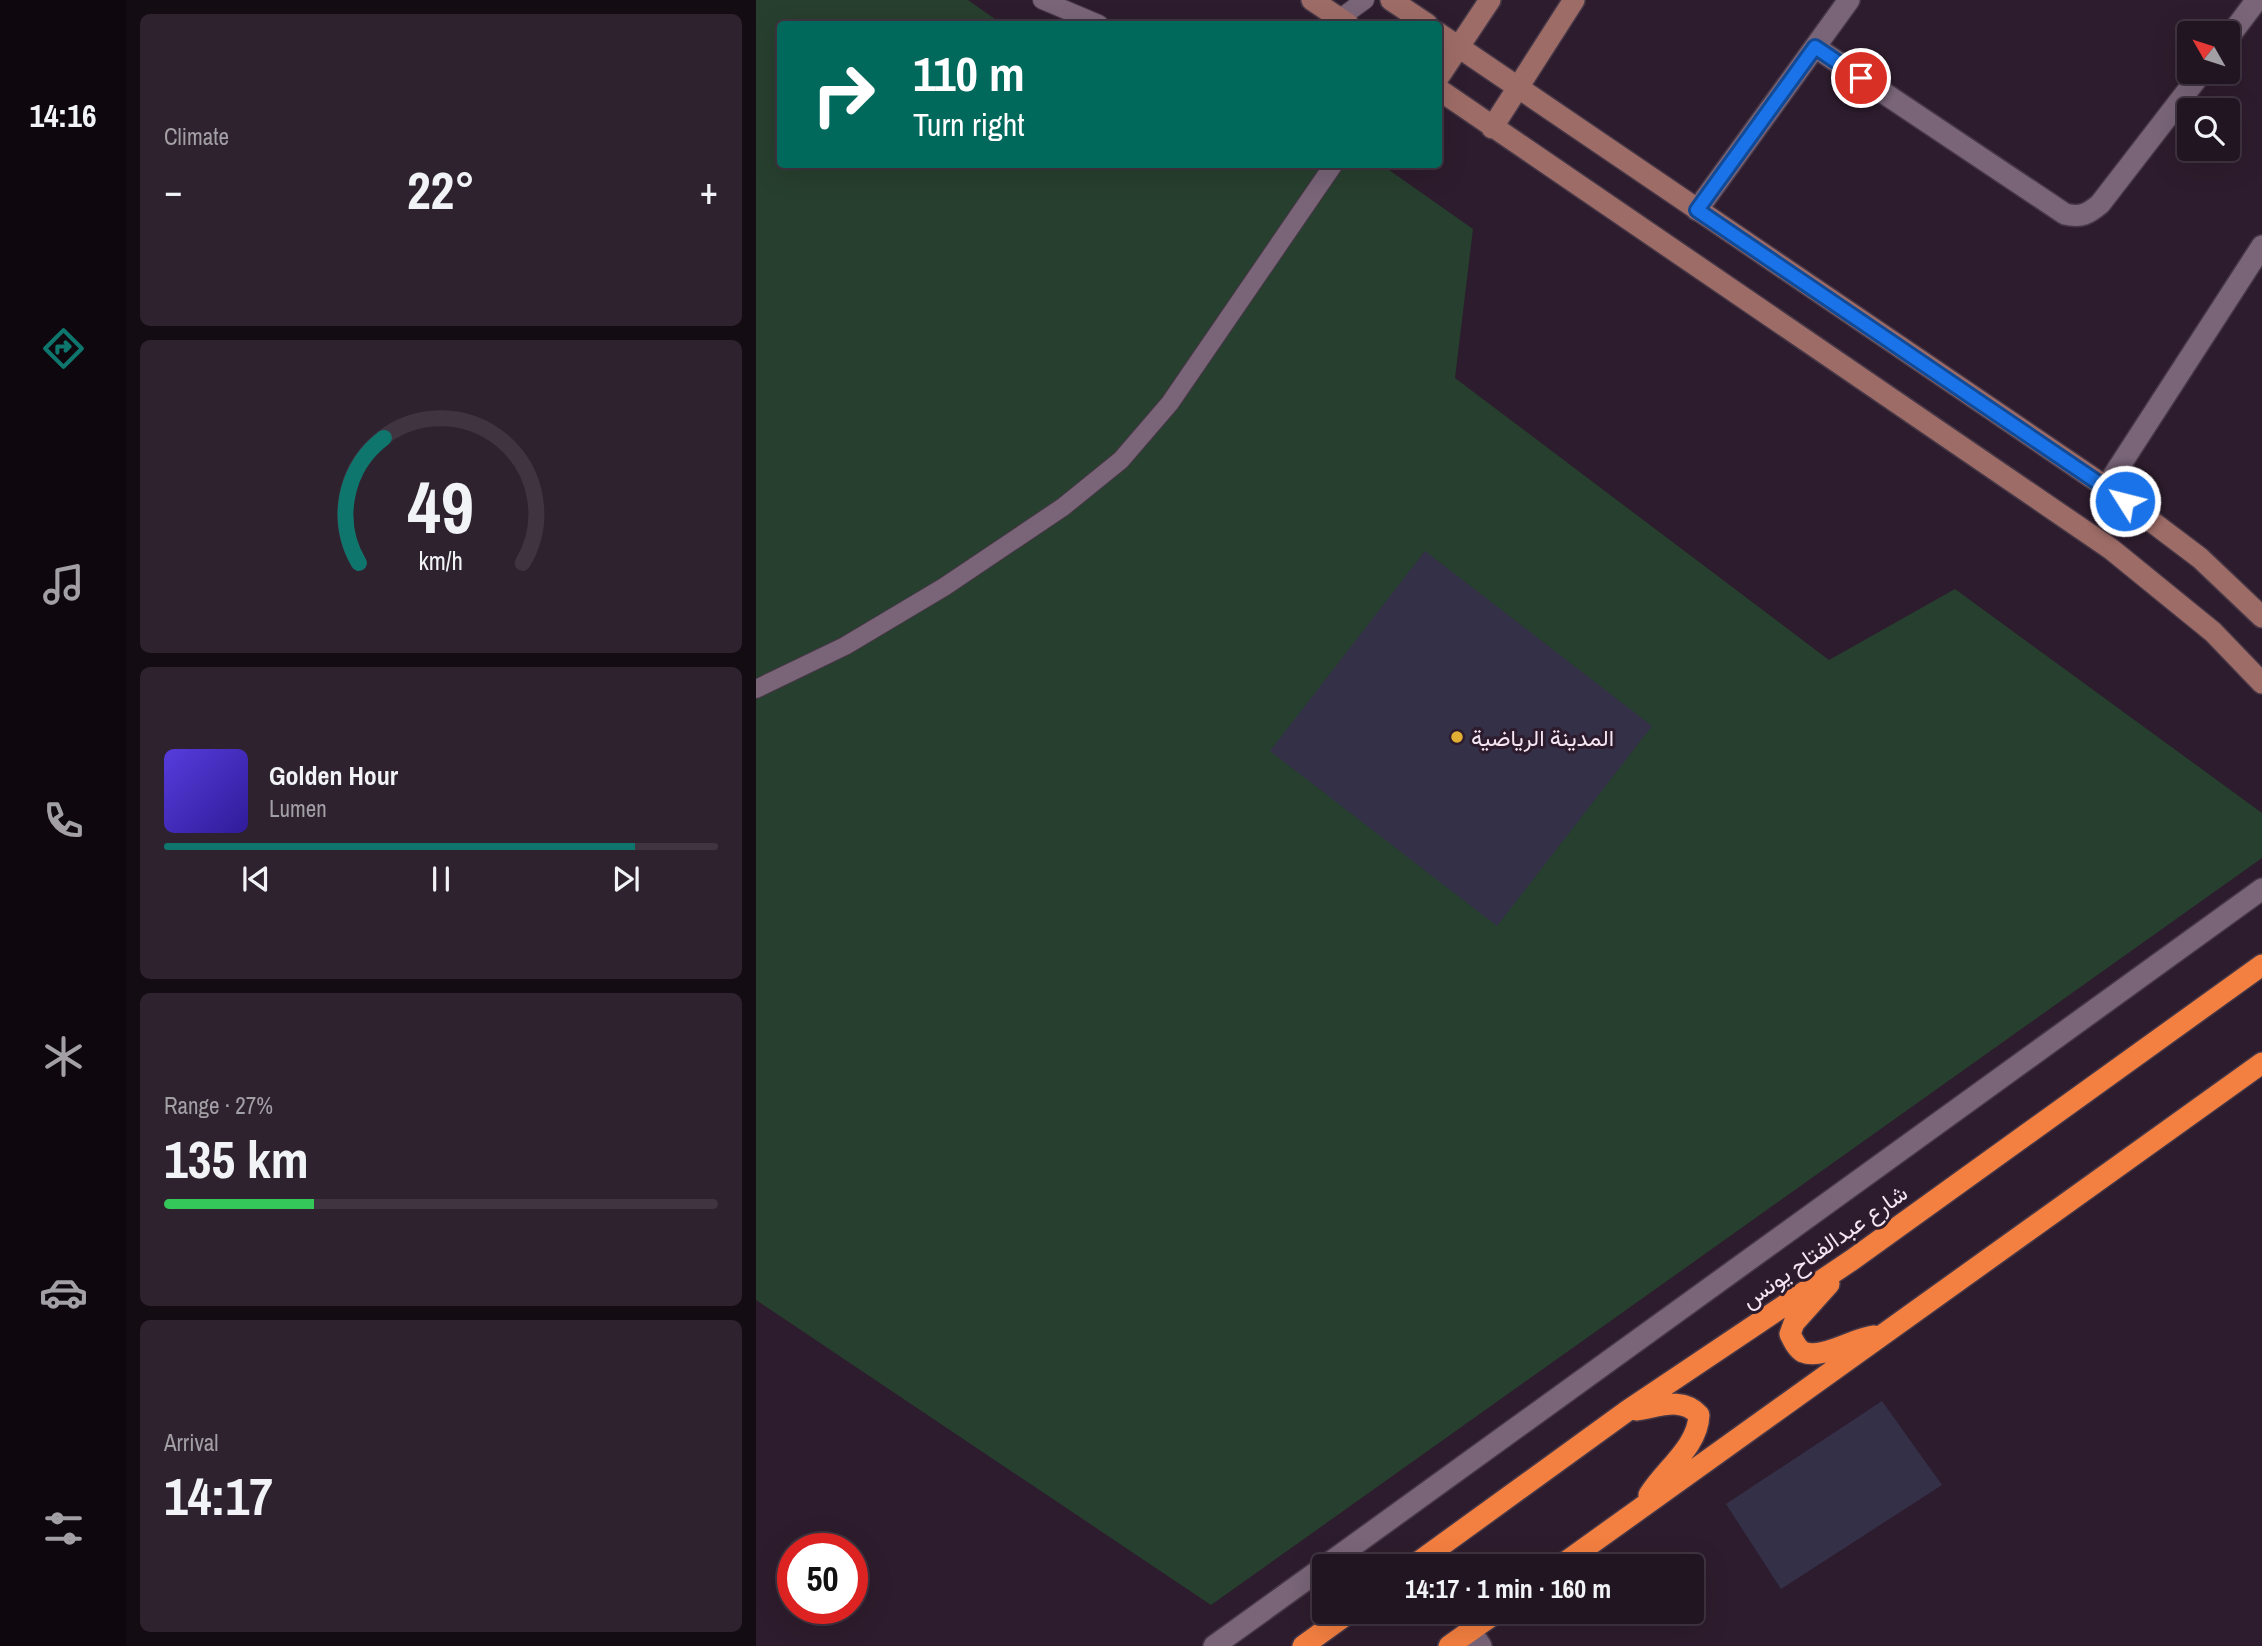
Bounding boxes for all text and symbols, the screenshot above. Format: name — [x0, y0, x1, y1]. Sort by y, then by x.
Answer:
north arrow — [2177, 21, 2240, 84]
map controls — [2177, 21, 2240, 161]
text: 110 m — [913, 40, 1025, 106]
pin — [1831, 48, 1891, 108]
icon: right — [798, 49, 889, 140]
icon: arrive — [1842, 59, 1880, 97]
text: 14:16 — [29, 94, 97, 137]
button: search — [2177, 98, 2240, 161]
text: Turn right — [913, 103, 1025, 146]
text: Climate — [164, 121, 229, 152]
text: 22° — [407, 155, 475, 225]
text: − — [164, 165, 182, 216]
text: + — [700, 165, 718, 216]
icon: directions — [39, 324, 88, 373]
text: 49 — [408, 458, 474, 556]
position arrow — [2088, 464, 2162, 538]
text: km/h — [419, 543, 463, 577]
icon: music — [39, 560, 88, 609]
place label: المدينة الرياضية — [1471, 722, 1614, 753]
marker: المدينة الرياضية — [1449, 729, 1465, 745]
text: Golden Hour — [269, 758, 398, 793]
text: Lumen — [269, 793, 327, 824]
icon: phone — [39, 796, 88, 845]
icon: previous — [237, 860, 275, 898]
icon: pause — [422, 860, 460, 898]
icon: next — [607, 860, 645, 898]
icon: climate — [39, 1032, 88, 1081]
text: Range · 27% — [164, 1090, 273, 1121]
text: 135 km — [164, 1124, 309, 1194]
street label: شارع عبدالفتاح يونس — [1735, 1177, 1914, 1316]
icon: car — [39, 1268, 88, 1317]
text: Arrival — [164, 1427, 219, 1458]
text: 14:17 — [164, 1461, 273, 1531]
icon: filters — [39, 1504, 88, 1553]
speed limit sign: 50 — [777, 1533, 868, 1624]
text: 14:17 · 1 min · 160 m — [1405, 1571, 1611, 1606]

